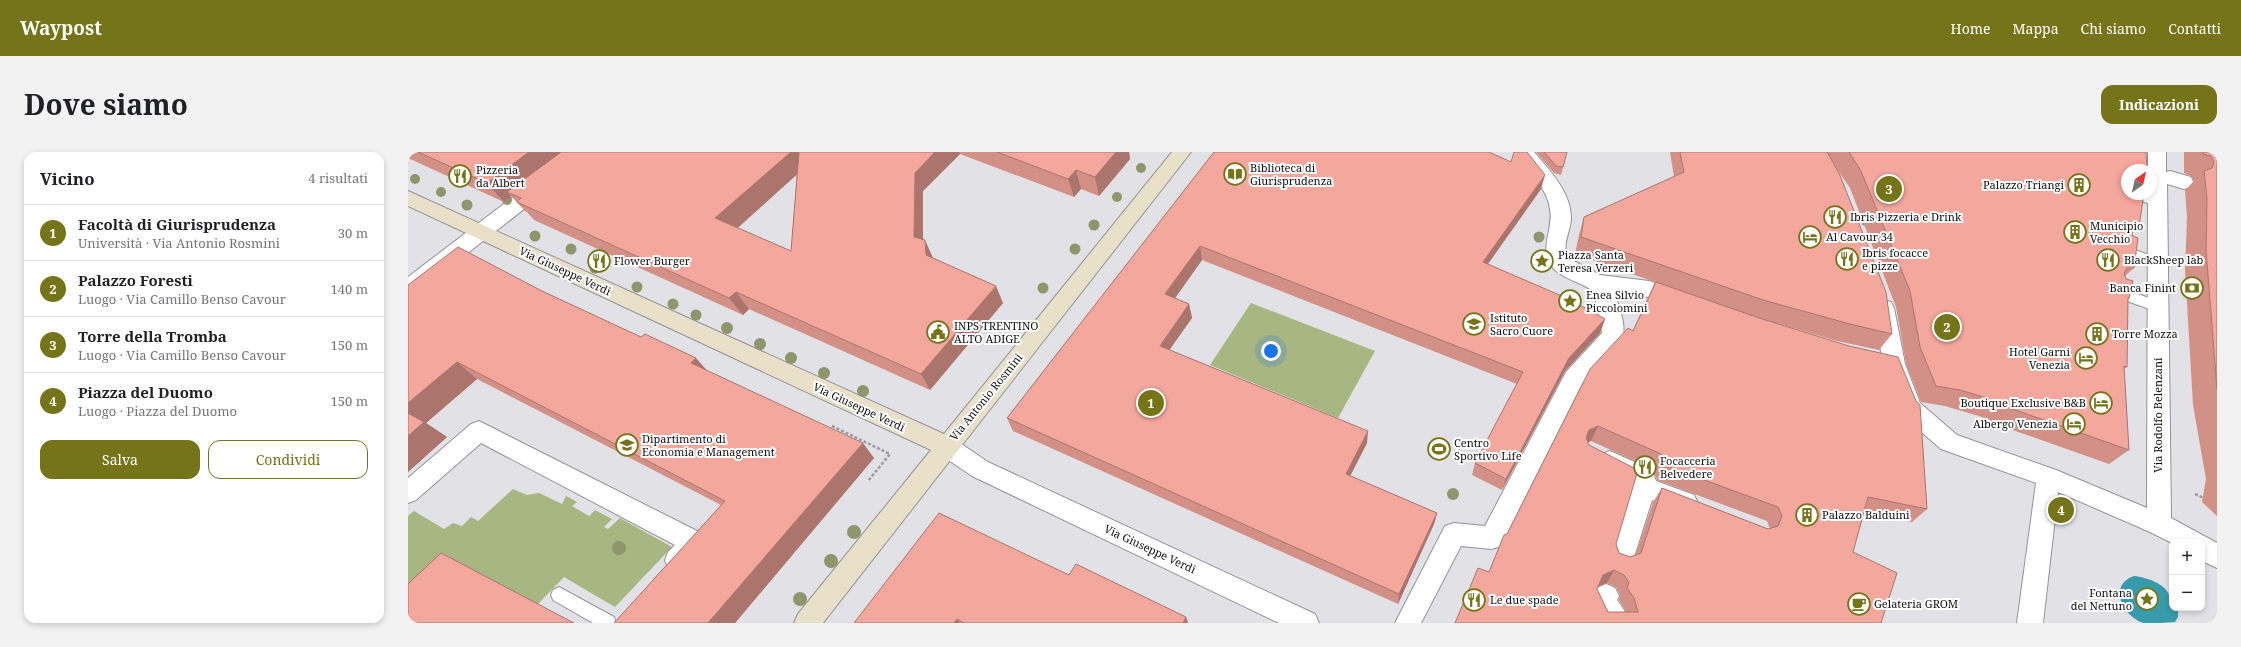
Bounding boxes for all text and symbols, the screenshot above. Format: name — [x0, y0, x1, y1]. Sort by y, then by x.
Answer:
text: Waypost — [20, 15, 102, 41]
text: Home — [1951, 19, 1990, 38]
text: Mappa — [2012, 19, 2059, 38]
text: Chi siamo — [2081, 19, 2146, 38]
text: Contatti — [2168, 19, 2221, 38]
text: Dove siamo — [24, 85, 188, 123]
button: Indicazioni — [2101, 85, 2217, 124]
place label: Biblioteca di Giurisprudenza — [1250, 160, 1333, 188]
library icon: Biblioteca di Giurisprudenza — [1222, 161, 1248, 187]
place label: Pizzeria da Albert — [476, 162, 525, 190]
restaurant icon: Pizzeria da Albert — [447, 163, 473, 189]
north arrow — [2121, 164, 2157, 200]
text: Vicino — [40, 167, 95, 190]
text: 4 risultati — [308, 169, 368, 187]
building icon: Palazzo Triangi — [2066, 172, 2092, 198]
pin: 3 — [1876, 174, 1902, 204]
place label: Palazzo Triangi — [1983, 177, 2064, 192]
restaurant icon: Ibris Pizzeria e Drink — [1822, 204, 1848, 230]
place label: Ibris Pizzeria e Drink — [1850, 209, 1962, 224]
text: Facoltà di Giurisprudenza — [78, 214, 276, 234]
place label: Municipio Vecchio — [2090, 218, 2143, 246]
building icon: Municipio Vecchio — [2062, 219, 2088, 245]
text: 1 — [49, 224, 57, 242]
text: 30 m — [338, 224, 368, 242]
hotel icon: Al Cavour 34 — [1797, 224, 1823, 250]
place label: Al Cavour 34 — [1826, 229, 1893, 244]
text: Università · Via Antonio Rosmini — [78, 234, 280, 252]
street label: Via Giuseppe Verdi — [517, 243, 614, 299]
place label: Ibris focacce e pizze — [1862, 245, 1928, 273]
restaurant icon: Ibris focacce e pizze — [1834, 246, 1860, 272]
place label: Piazza Santa Teresa Verzeri — [1558, 247, 1634, 275]
restaurant icon: BlackSheep lab — [2095, 247, 2121, 273]
restaurant icon: Flower Burger — [586, 248, 612, 274]
place icon: Piazza Santa Teresa Verzeri — [1529, 248, 1555, 274]
place label: BlackSheep lab — [2124, 252, 2204, 267]
place label: Flower Burger — [614, 253, 691, 268]
text: Palazzo Foresti — [78, 270, 193, 290]
bank icon: Banca Finint — [2179, 275, 2205, 301]
text: 2 — [49, 280, 57, 298]
text: 140 m — [331, 280, 368, 298]
place label: Banca Finint — [2109, 280, 2176, 295]
place label: Enea Silvio Piccolomini — [1586, 287, 1648, 315]
place icon: Enea Silvio Piccolomini — [1557, 288, 1583, 314]
text: Luogo · Via Camillo Benso Cavour — [78, 290, 286, 308]
place label: Istituto Sacro Cuore — [1490, 310, 1553, 338]
school or university icon: Istituto Sacro Cuore — [1461, 311, 1487, 337]
pin: 2 — [1934, 312, 1960, 342]
place label: INPS TRENTINO ALTO ADIGE — [954, 318, 1038, 346]
public building icon: INPS TRENTINO ALTO ADIGE — [925, 319, 951, 345]
building icon: Torre Mozza — [2084, 321, 2110, 347]
text: Torre della Tromba — [78, 326, 227, 346]
place label: Torre Mozza — [2112, 326, 2178, 341]
text: 3 — [49, 336, 57, 354]
text: 150 m — [331, 336, 368, 354]
your location — [1261, 341, 1281, 361]
place label: Hotel Garni Venezia — [2009, 344, 2070, 372]
hotel icon: Hotel Garni Venezia — [2073, 345, 2099, 371]
text: Luogo · Via Camillo Benso Cavour — [78, 346, 286, 364]
street label: Via Antonio Rosmini — [946, 350, 1026, 443]
street label: Via Rodolfo Belenzani — [2150, 357, 2165, 473]
street label: Via Giuseppe Verdi — [811, 379, 908, 435]
text: Piazza del Duomo — [78, 382, 213, 402]
pin: 1 — [1138, 388, 1164, 418]
hotel icon: Boutique Exclusive B&B — [2088, 390, 2114, 416]
text: 4 — [49, 392, 57, 410]
text: 150 m — [331, 392, 368, 410]
place label: Boutique Exclusive B&B — [1960, 395, 2086, 410]
text: Luogo · Piazza del Duomo — [78, 402, 237, 420]
hotel icon: Albergo Venezia — [2061, 411, 2087, 437]
place label: Albergo Venezia — [1973, 416, 2058, 431]
place label: Dipartimento di Economia e Management — [642, 431, 775, 459]
school or university icon: Dipartimento di Economia e Management — [614, 432, 640, 458]
place label: Centro Sportivo Life — [1454, 435, 1522, 463]
sports icon: Centro Sportivo Life — [1426, 436, 1452, 462]
button: Salva — [40, 440, 200, 479]
button: Condividi — [208, 440, 368, 479]
place label: Focacceria Belvedere — [1660, 453, 1716, 481]
restaurant icon: Focacceria Belvedere — [1632, 454, 1658, 480]
pin: 4 — [2048, 495, 2074, 525]
building icon: Palazzo Balduini — [1794, 502, 1820, 528]
place label: Palazzo Balduini — [1822, 507, 1910, 522]
street label: Via Giuseppe Verdi — [1102, 521, 1199, 577]
map controls — [2169, 539, 2205, 611]
button: + — [2169, 539, 2205, 575]
button: − — [2169, 575, 2205, 611]
place label: Fontana del Nettuno — [2071, 585, 2132, 613]
place icon: Fontana del Nettuno — [2134, 586, 2160, 612]
restaurant icon: Le due spade — [1461, 587, 1487, 613]
cafe icon: Gelateria GROM — [1846, 591, 1872, 617]
place label: Le due spade — [1490, 592, 1559, 607]
place label: Gelateria GROM — [1874, 596, 1958, 611]

